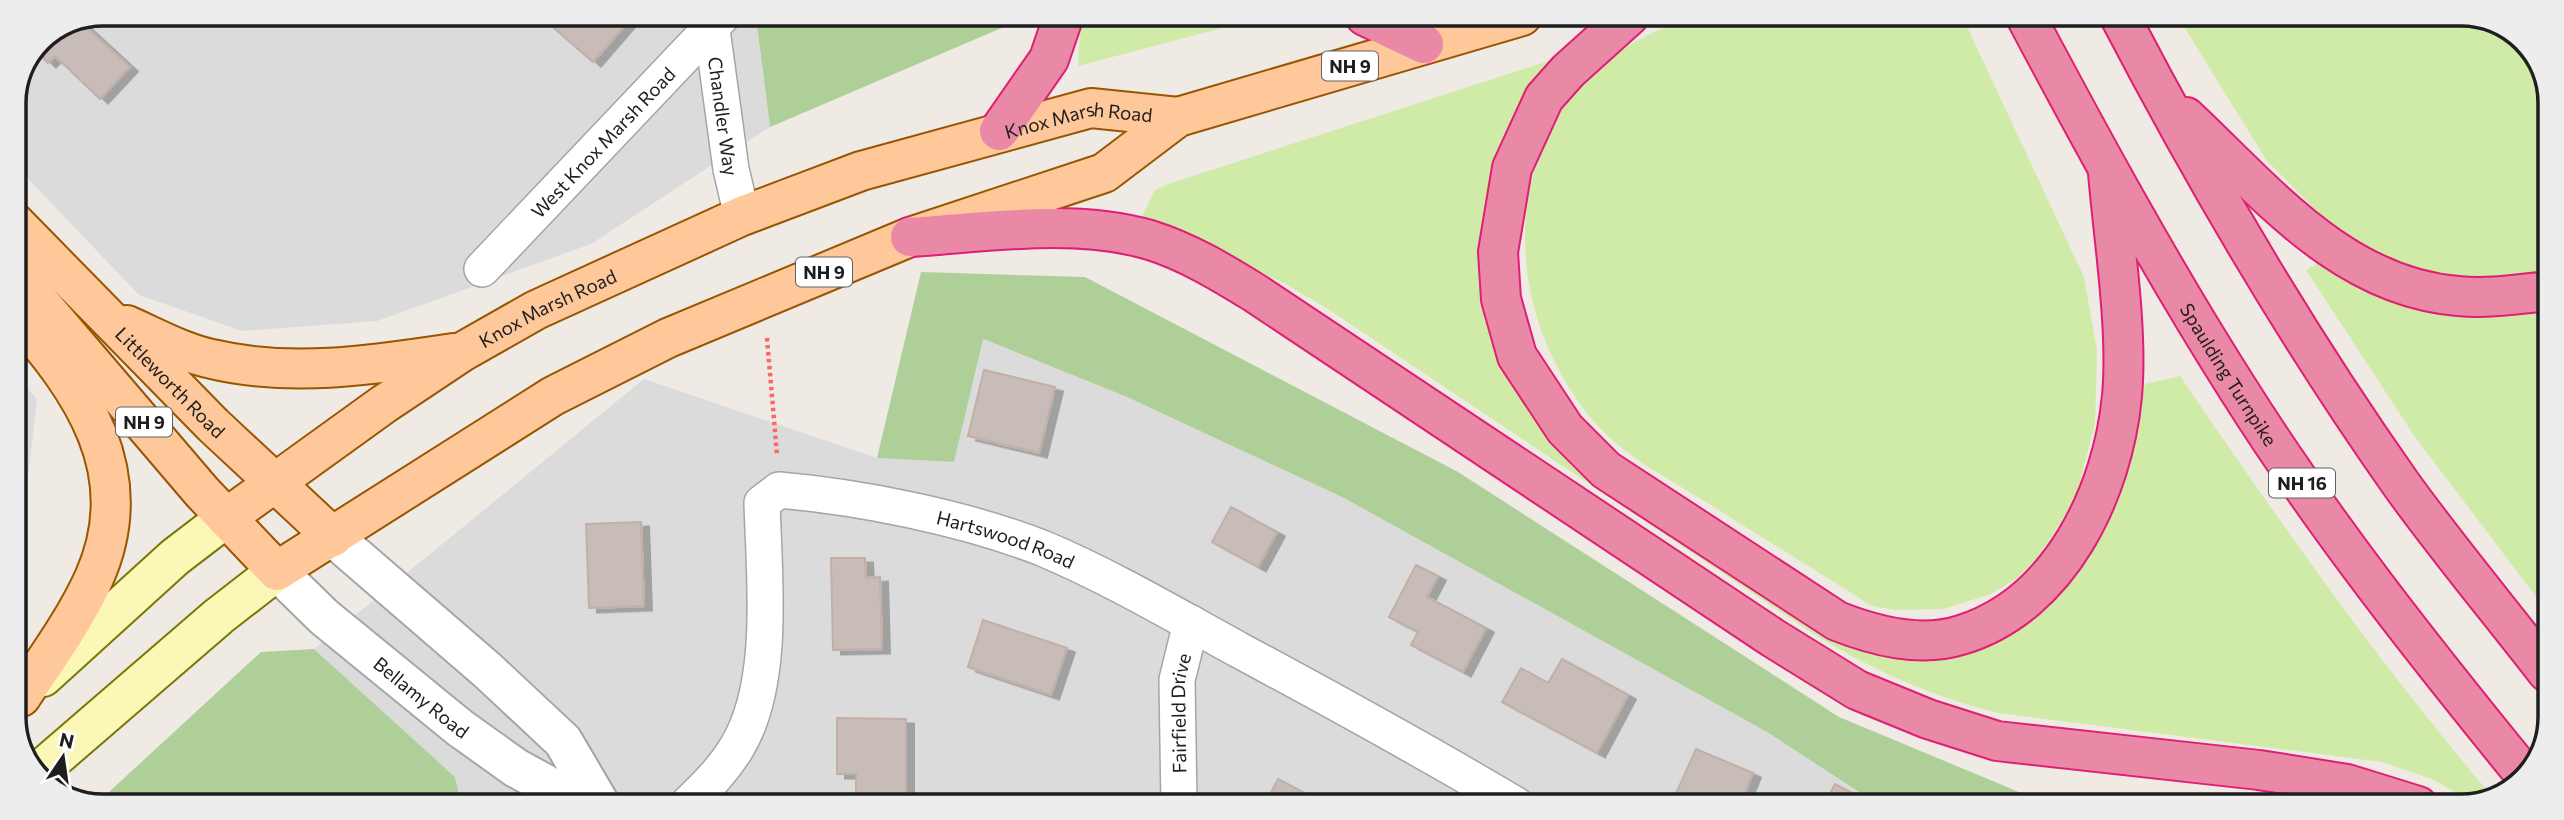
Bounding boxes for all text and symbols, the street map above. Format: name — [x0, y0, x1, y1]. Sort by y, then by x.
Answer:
road number: NH 9 — [1322, 52, 1378, 80]
street label: Chandler Way — [704, 55, 744, 178]
street label: West Knox Marsh Road — [526, 62, 679, 222]
street label: Knox Marsh Road — [1002, 96, 1154, 143]
road number: NH 9 — [796, 258, 852, 286]
street label: Knox Marsh Road — [474, 263, 620, 352]
street label: Spaulding Turnpike — [2176, 298, 2283, 450]
street label: Littleworth Road — [111, 322, 230, 442]
road number: NH 9 — [116, 408, 172, 436]
road number: NH 16 — [2269, 468, 2335, 498]
street label: Hartswood Road — [934, 505, 1079, 573]
street label: Bellamy Road — [370, 651, 474, 742]
street label: Fairfield Drive — [1165, 651, 1195, 774]
north arrow — [28, 722, 98, 792]
text: N — [57, 727, 76, 753]

